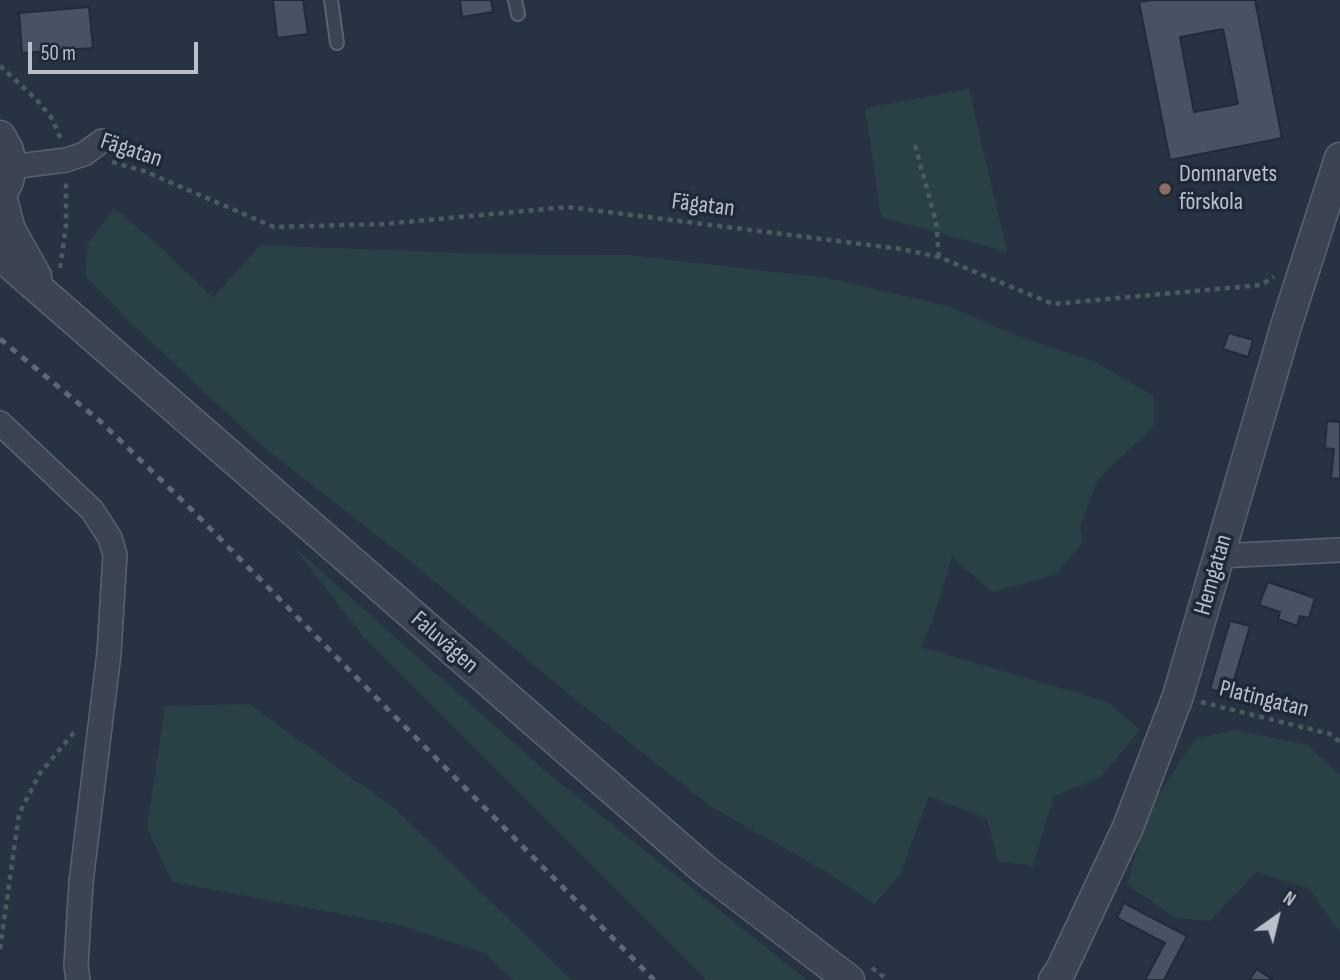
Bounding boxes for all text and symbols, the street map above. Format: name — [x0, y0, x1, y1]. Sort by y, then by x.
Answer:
scale bar — [32, 28, 201, 72]
text: 50 m — [41, 41, 76, 66]
street label: Fägatan — [97, 128, 165, 174]
place label: Domnarvets förskola — [1179, 161, 1277, 217]
marker: Domnarvets förskola — [1157, 181, 1173, 197]
street label: Fägatan — [670, 188, 736, 224]
street label: Hemgatan — [1189, 531, 1239, 619]
street label: Faluvägen — [404, 606, 484, 680]
street label: Platingatan — [1216, 675, 1312, 725]
north arrow — [1242, 882, 1312, 952]
text: N — [1278, 887, 1300, 912]

